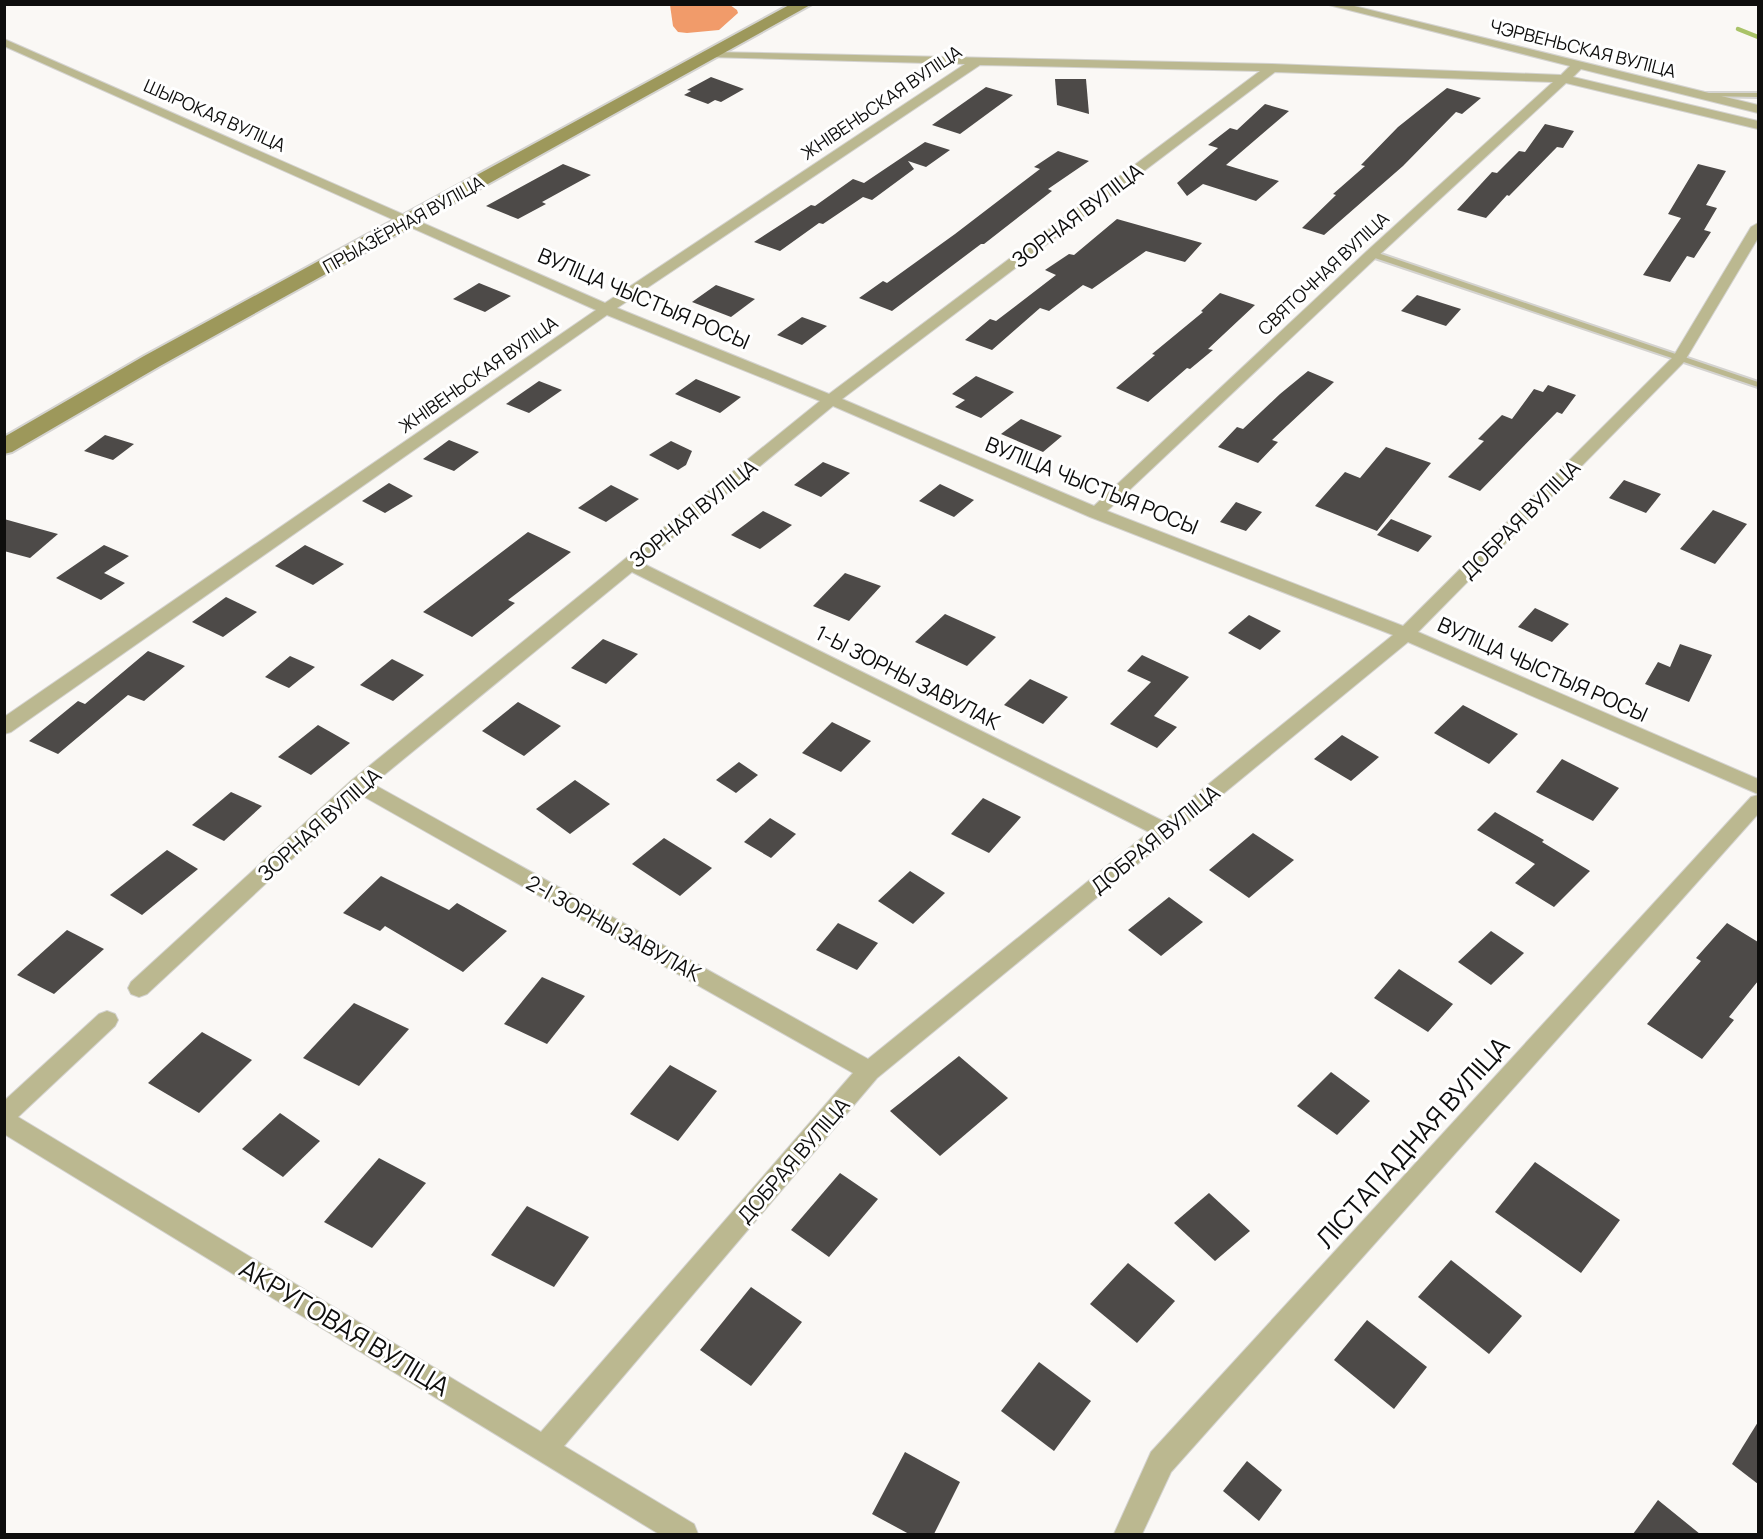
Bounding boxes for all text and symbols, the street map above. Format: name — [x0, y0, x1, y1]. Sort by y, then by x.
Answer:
street label: ЧЭРВЕНЬСКАЯ ВУЛІЦА — [1487, 13, 1679, 83]
street label: ЖНІВЕНЬСКАЯ ВУЛІЦА — [796, 39, 966, 165]
street label: ШЫРОКАЯ ВУЛІЦА — [140, 73, 290, 157]
street label: ЗОРНАЯ ВУЛІЦА — [1006, 156, 1148, 274]
street label: ПРЫАЗЁРНАЯ ВУЛІЦА — [318, 169, 488, 278]
street label: СВЯТОЧНАЯ ВУЛІЦА — [1252, 206, 1394, 340]
street label: ВУЛІЦА ЧЫСТЫЯ РОСЫ — [534, 241, 754, 355]
street label: ЖНІВЕНЬСКАЯ ВУЛІЦА — [394, 310, 563, 438]
street label: ВУЛІЦА ЧЫСТЫЯ РОСЫ — [981, 429, 1203, 541]
street label: ЗОРНАЯ ВУЛІЦА — [623, 453, 763, 573]
street label: ДОБРАЯ ВУЛІЦА — [1454, 453, 1586, 585]
street label: ВУЛІЦА ЧЫСТЫЯ РОСЫ — [1434, 610, 1652, 728]
street label: 1-Ы ЗОРНЫ ЗАВУЛАК — [811, 618, 1005, 736]
street label: ЗОРНАЯ ВУЛІЦА — [251, 761, 387, 887]
street label: ДОБРАЯ ВУЛІЦА — [1085, 778, 1225, 900]
street label: 2-І ЗОРНЫ ЗАВУЛАК — [522, 868, 707, 988]
street label: ЛІСТАПАДНАЯ ВУЛІЦА — [1307, 1028, 1517, 1256]
street label: ДОБРАЯ ВУЛІЦА — [731, 1091, 855, 1229]
street label: АКРУГОВАЯ ВУЛІЦА — [233, 1250, 457, 1404]

